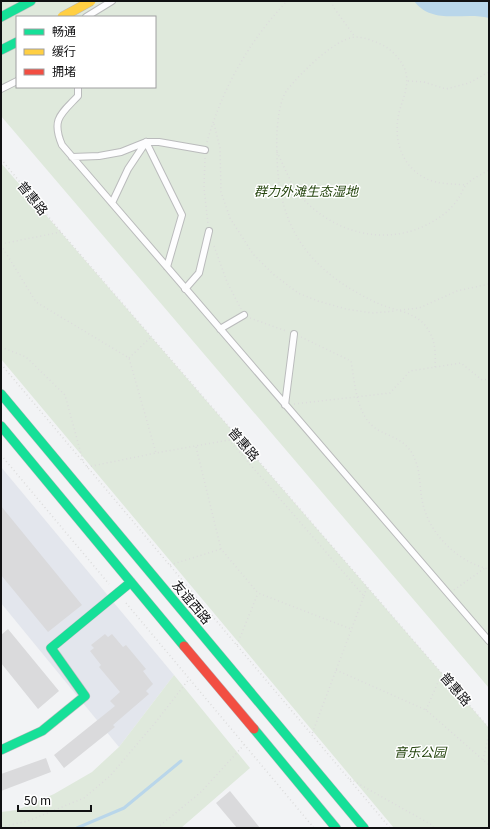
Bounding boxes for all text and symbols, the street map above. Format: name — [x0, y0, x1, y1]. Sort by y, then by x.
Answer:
legend — [16, 16, 156, 88]
text: 畅通 — [52, 22, 76, 39]
text: 缓行 — [52, 42, 76, 59]
text: 拥堵 — [52, 62, 76, 79]
street label: 普惠路 — [14, 177, 53, 219]
park label: 群力外滩生态湿地 — [254, 181, 360, 200]
street label: 普惠路 — [224, 423, 264, 465]
street label: 友谊西路 — [168, 576, 216, 628]
street label: 普惠路 — [436, 668, 476, 710]
park label: 音乐公园 — [394, 742, 448, 761]
scale bar — [18, 787, 91, 813]
text: 50 m — [24, 791, 51, 808]

